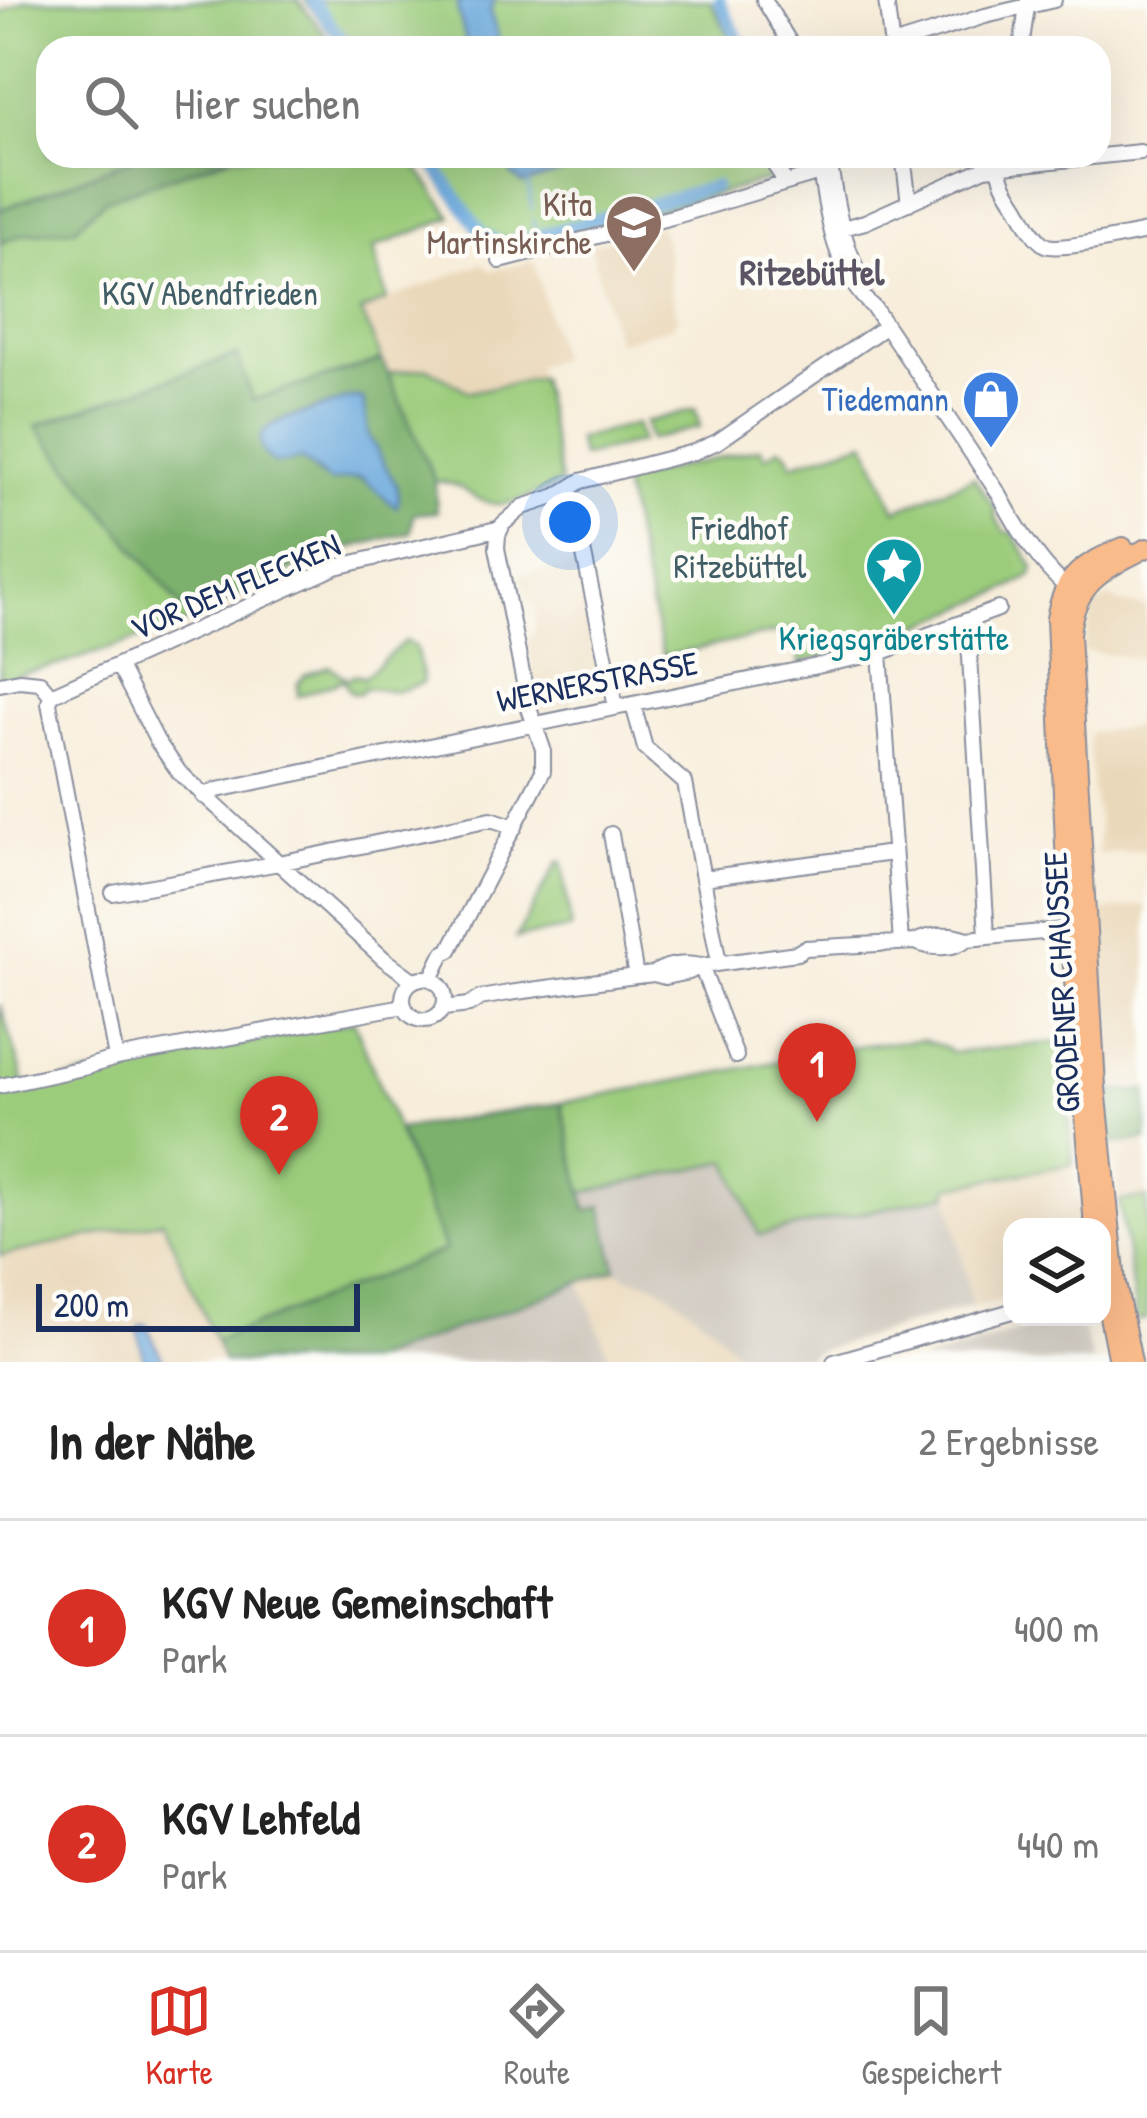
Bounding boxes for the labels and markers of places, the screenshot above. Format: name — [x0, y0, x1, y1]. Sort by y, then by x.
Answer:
place label: Kita Martinskirche — [427, 182, 592, 264]
school or university icon: Kita Martinskirche — [603, 192, 665, 274]
shop icon: Tiedemann — [960, 368, 1022, 450]
place label: Tiedemann — [822, 377, 949, 421]
place icon: Kriegsgräberstätte — [863, 535, 925, 617]
place label: Kriegsgräberstätte — [779, 616, 1009, 661]
pin: 1 — [778, 1023, 856, 1122]
pin: 2 — [240, 1076, 318, 1175]

